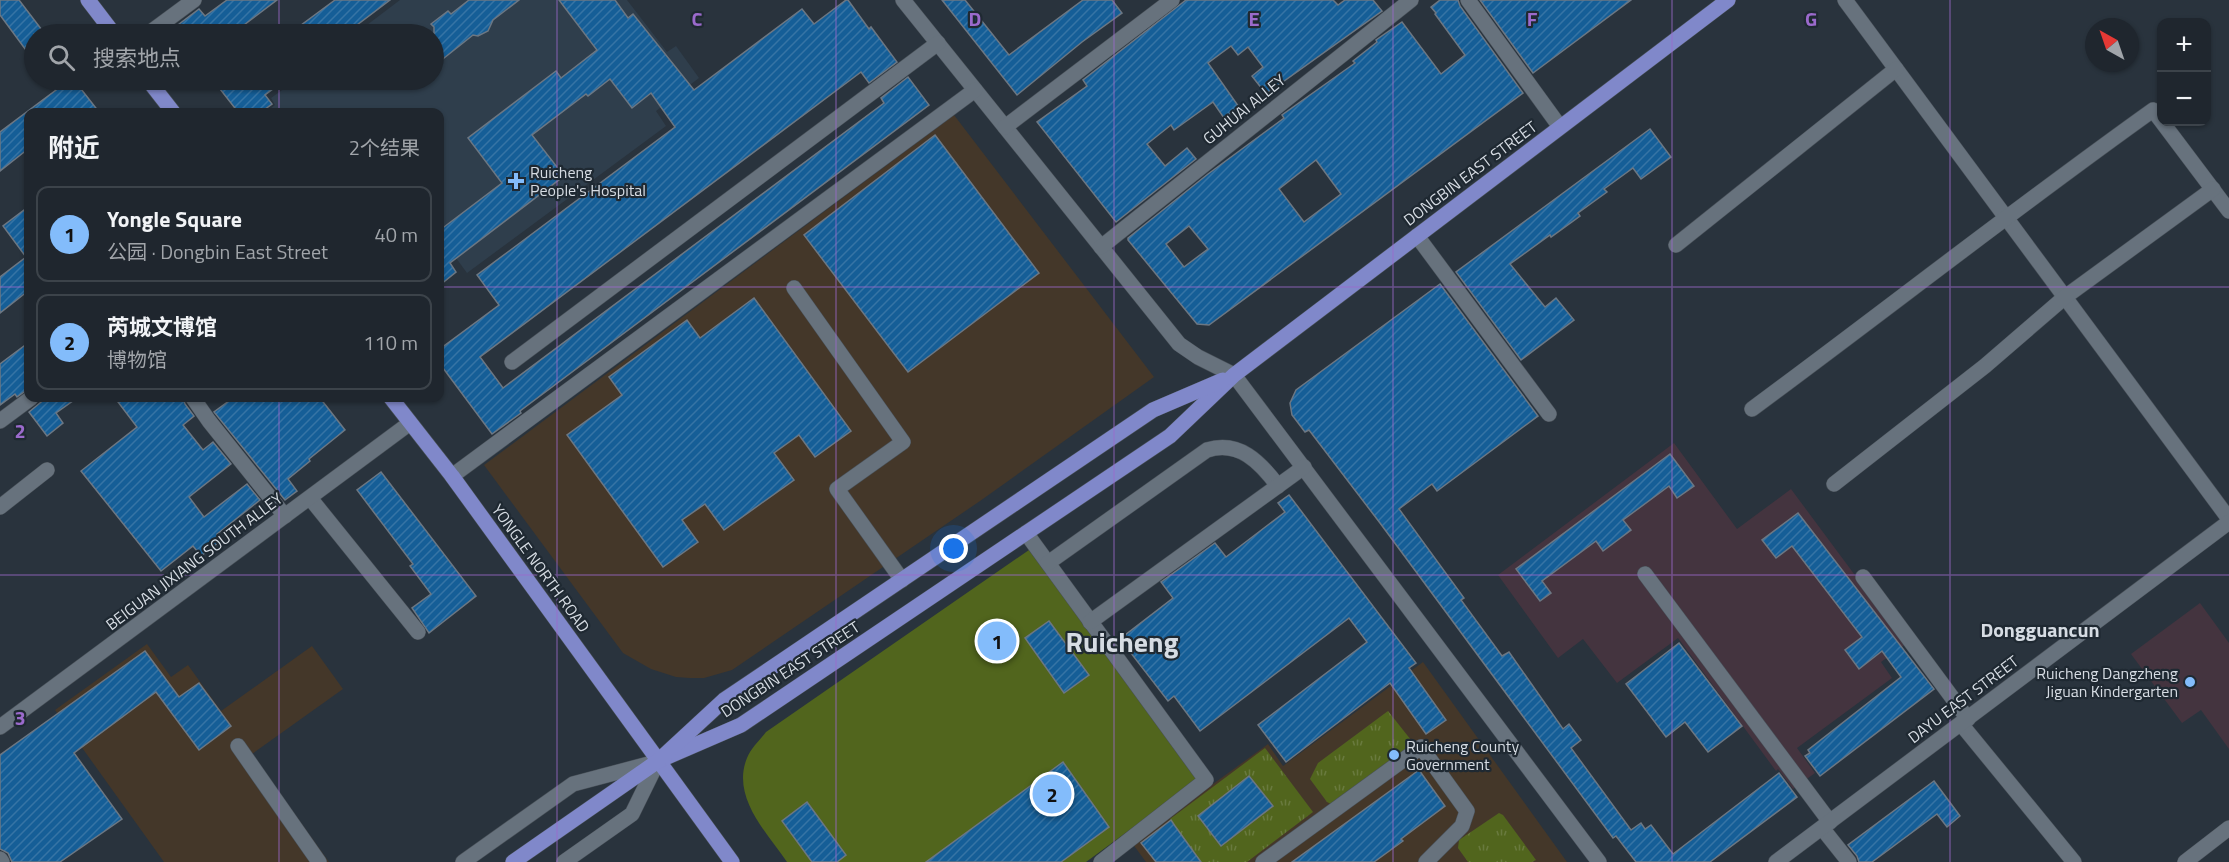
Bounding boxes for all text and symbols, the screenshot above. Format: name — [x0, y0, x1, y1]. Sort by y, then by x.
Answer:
text: C — [692, 3, 703, 34]
text: D — [969, 3, 981, 34]
text: E — [1248, 3, 1260, 34]
text: F — [1527, 3, 1538, 34]
text: G — [1805, 3, 1817, 34]
north arrow — [2085, 18, 2139, 72]
map controls — [2157, 18, 2211, 126]
button: + — [2157, 18, 2211, 72]
search box — [24, 24, 444, 90]
icon: search — [45, 41, 78, 74]
text: 搜索地点 — [93, 41, 181, 75]
street label: GUHUAI ALLEY — [1197, 68, 1291, 150]
button: − — [2157, 72, 2211, 126]
street label: DONGBIN EAST STREET — [1398, 114, 1542, 231]
text: 附近 — [48, 128, 100, 167]
text: 2个结果 — [349, 132, 420, 163]
place label: Ruicheng People's Hospital — [530, 160, 646, 202]
marker: Ruicheng People's Hospital — [507, 172, 525, 190]
text: Yongle Square — [107, 202, 242, 236]
text: 1 — [64, 219, 75, 250]
text: 40 m — [374, 219, 418, 250]
text: 公园 · Dongbin East Street — [107, 236, 328, 267]
text: 芮城文博馆 — [107, 310, 217, 344]
text: 2 — [64, 327, 75, 358]
text: 110 m — [363, 327, 418, 358]
text: 博物馆 — [107, 344, 167, 375]
text: 2 — [14, 415, 26, 446]
street label: BEIGUAN JIXIANG SOUTH ALLEY — [100, 486, 288, 636]
street label: YONGLE NORTH ROAD — [486, 499, 596, 637]
your location — [939, 534, 968, 563]
district label: Dongguancun — [1980, 614, 2100, 645]
street label: DONGBIN EAST STREET — [716, 615, 865, 723]
pin: 1 — [978, 618, 1016, 664]
district label: Ruicheng — [1066, 620, 1178, 663]
street label: DAYU EAST STREET — [1903, 649, 2024, 749]
place label: Ruicheng Dangzheng Jiguan Kindergarten — [2036, 661, 2178, 703]
marker: Ruicheng Dangzheng Jiguan Kindergarten — [2183, 675, 2197, 689]
text: 3 — [14, 702, 26, 733]
place label: Ruicheng County Government — [1406, 734, 1519, 776]
marker: Ruicheng County Government — [1387, 748, 1401, 762]
pin: 2 — [1032, 772, 1072, 816]

